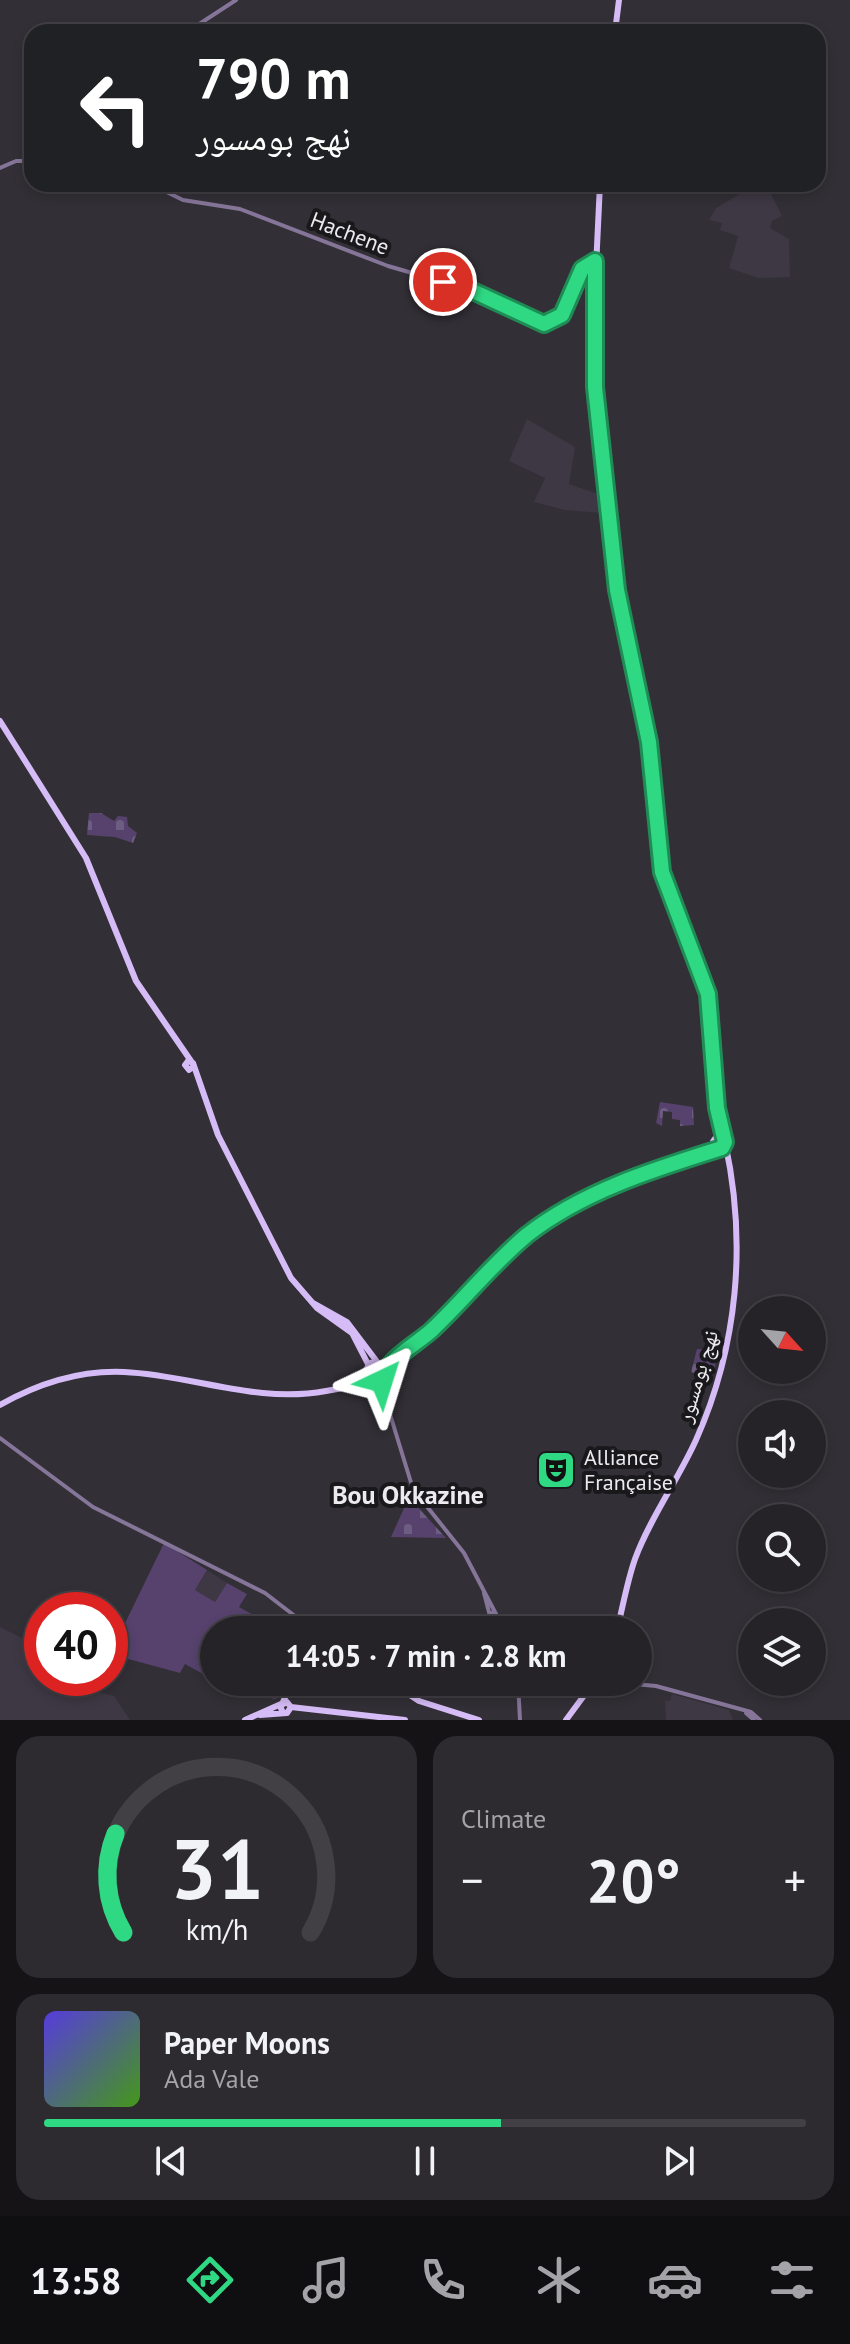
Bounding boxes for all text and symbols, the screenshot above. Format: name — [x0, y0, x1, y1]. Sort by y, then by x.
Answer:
text: 790 m — [196, 42, 351, 114]
icon: left — [64, 56, 168, 160]
text: نهج بومسور — [196, 113, 351, 160]
street label: Hachene — [307, 205, 393, 261]
pin — [409, 248, 477, 316]
icon: arrive — [421, 260, 465, 304]
north arrow — [738, 1296, 826, 1384]
map controls — [738, 1296, 826, 1696]
street label: نهج بومسور — [669, 1327, 724, 1426]
position arrow — [340, 1339, 424, 1423]
button: sound — [738, 1400, 826, 1488]
place label: Alliance Française — [584, 1443, 673, 1496]
theatre icon: Alliance Française — [535, 1449, 577, 1491]
district label: Bou Okkazine — [332, 1478, 484, 1511]
button: search — [738, 1504, 826, 1592]
speed limit sign: 40 — [24, 1592, 128, 1696]
button: layers — [738, 1608, 826, 1696]
text: 14:05 · 7 min · 2.8 km — [285, 1636, 567, 1675]
text: Climate — [461, 1802, 546, 1835]
text: 31 — [169, 1814, 264, 1922]
text: 20° — [586, 1841, 681, 1919]
text: − — [461, 1851, 483, 1908]
text: + — [784, 1851, 806, 1908]
text: km/h — [185, 1911, 248, 1948]
text: Paper Moons — [164, 2023, 330, 2062]
text: Ada Vale — [164, 2062, 259, 2095]
icon: previous — [149, 2139, 193, 2183]
icon: pause — [403, 2139, 447, 2183]
icon: next — [657, 2139, 701, 2183]
icon: directions — [182, 2252, 238, 2308]
icon: music — [298, 2252, 354, 2308]
icon: phone — [415, 2252, 471, 2308]
icon: climate — [531, 2252, 587, 2308]
icon: car — [647, 2252, 703, 2308]
icon: filters — [764, 2252, 820, 2308]
text: 13:58 — [30, 2257, 122, 2304]

